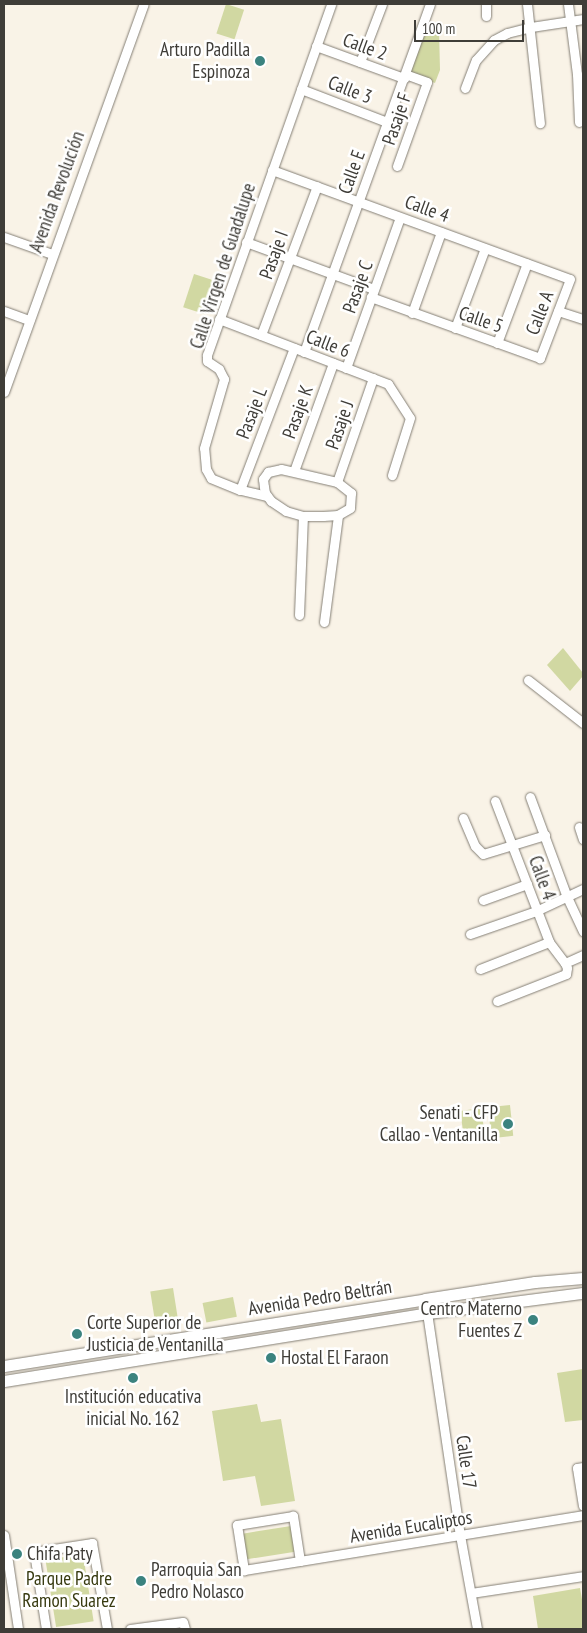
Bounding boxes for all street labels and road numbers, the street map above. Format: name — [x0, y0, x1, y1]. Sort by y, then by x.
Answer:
street label: Calle 2 — [340, 29, 390, 65]
street label: Calle 3 — [325, 71, 375, 109]
street label: Pasaje F — [378, 90, 416, 148]
street label: Avenida Revolución — [24, 128, 90, 256]
street label: Calle E — [334, 147, 370, 197]
street label: Calle Virgen de Guadalupe — [185, 180, 261, 352]
street label: Calle 4 — [402, 191, 452, 227]
street label: Pasaje I — [255, 228, 293, 282]
street label: Pasaje C — [338, 258, 378, 316]
street label: Calle A — [521, 288, 559, 338]
street label: Calle 5 — [456, 302, 506, 338]
street label: Calle 6 — [303, 325, 353, 363]
street label: Pasaje K — [278, 382, 318, 442]
street label: Pasaje L — [232, 384, 272, 442]
street label: Pasaje J — [321, 398, 359, 452]
street label: Calle 4 — [524, 853, 560, 903]
street label: Avenida Pedro Beltrán — [247, 1275, 393, 1321]
street label: Calle 17 — [451, 1434, 481, 1490]
street label: Avenida Eucaliptos — [348, 1506, 474, 1548]

